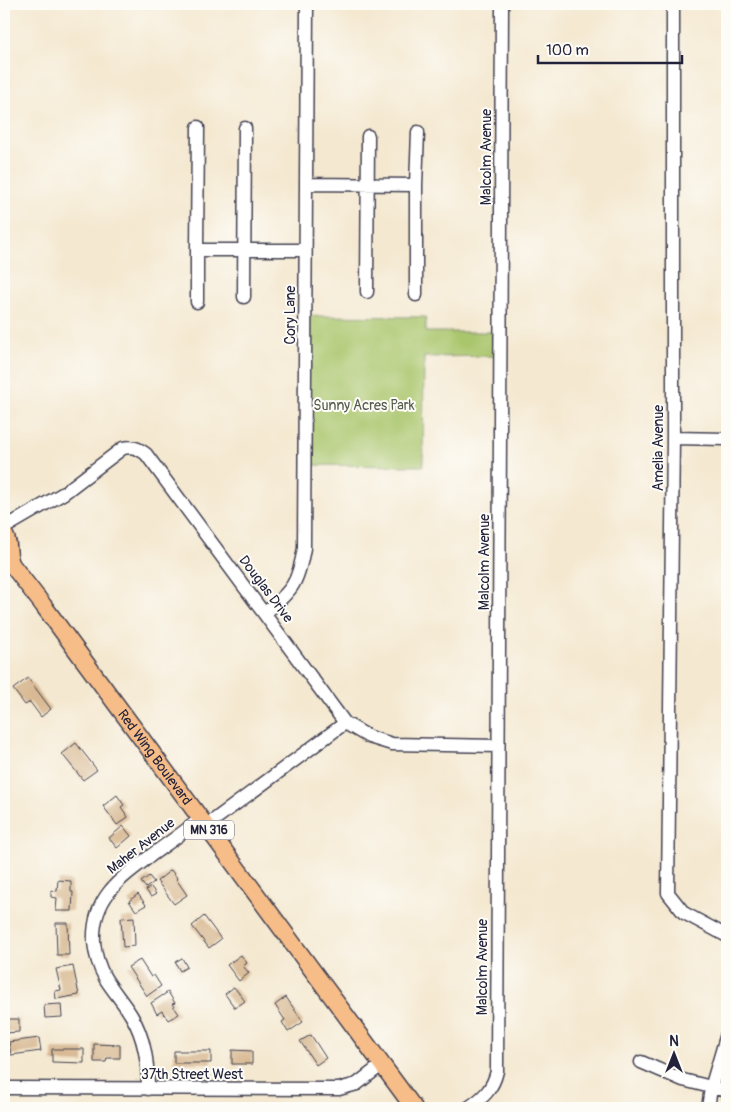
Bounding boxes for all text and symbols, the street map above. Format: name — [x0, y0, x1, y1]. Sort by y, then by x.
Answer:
scale bar — [538, 32, 682, 64]
text: 100 m — [546, 41, 589, 60]
street label: Malcolm Avenue — [478, 109, 495, 205]
street label: Cory Lane — [282, 285, 299, 344]
park label: Sunny Acres Park — [313, 397, 415, 414]
street label: Amelia Avenue — [650, 405, 667, 491]
street label: Malcolm Avenue — [476, 514, 493, 610]
street label: Douglas Drive — [235, 552, 297, 626]
street label: Red Wing Boulevard — [114, 706, 196, 808]
street label: Maher Avenue — [104, 814, 178, 878]
road number: MN 316 — [184, 820, 234, 840]
street label: Malcolm Avenue — [474, 919, 491, 1015]
north arrow — [648, 1030, 698, 1080]
text: N — [669, 1033, 679, 1050]
street label: 37th Street West — [141, 1066, 243, 1083]

